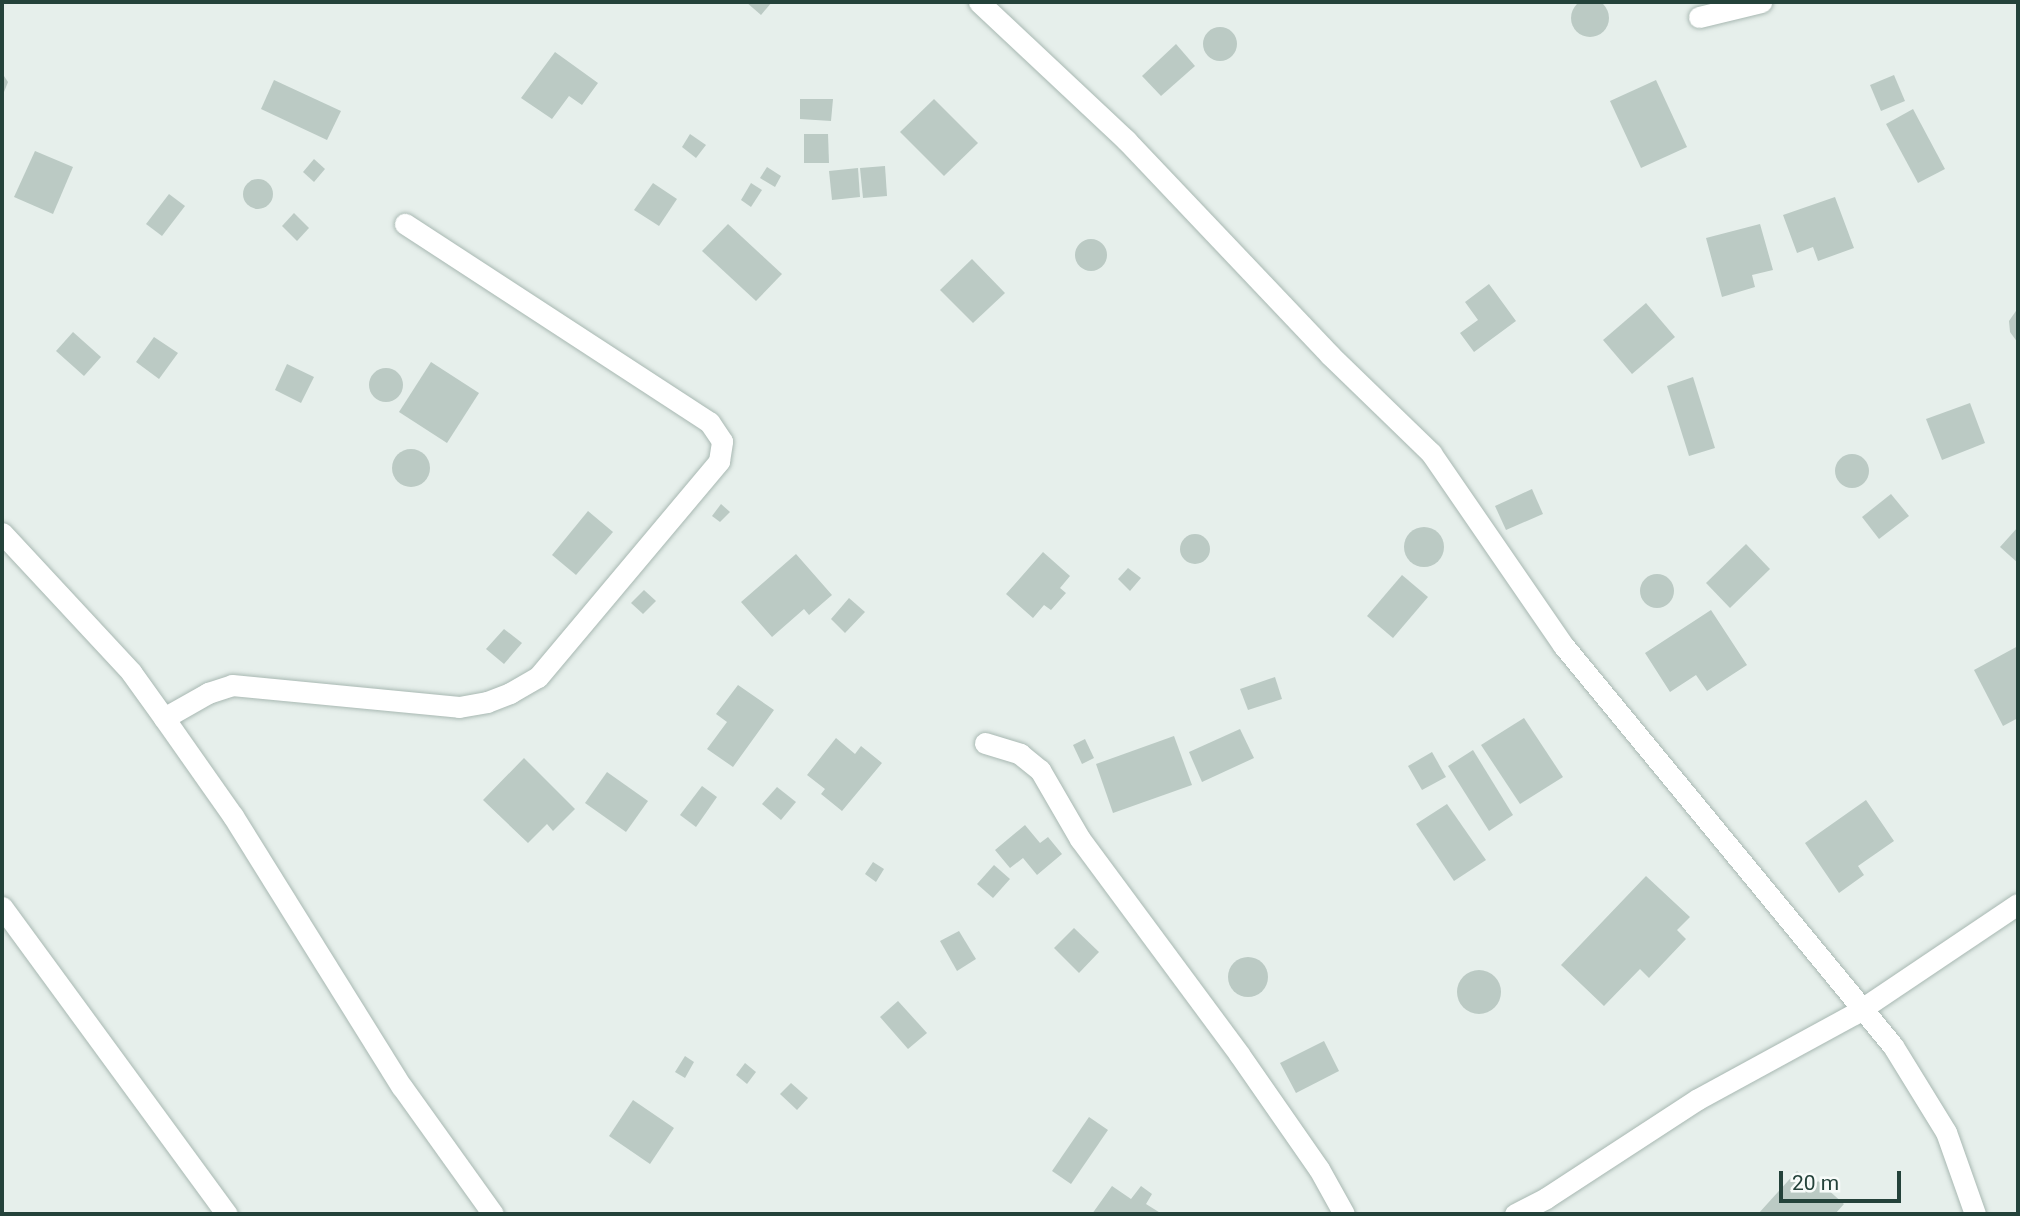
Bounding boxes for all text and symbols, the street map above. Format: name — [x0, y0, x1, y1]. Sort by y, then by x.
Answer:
scale bar — [1782, 1156, 1904, 1200]
text: 20 m — [1792, 1171, 1839, 1195]

